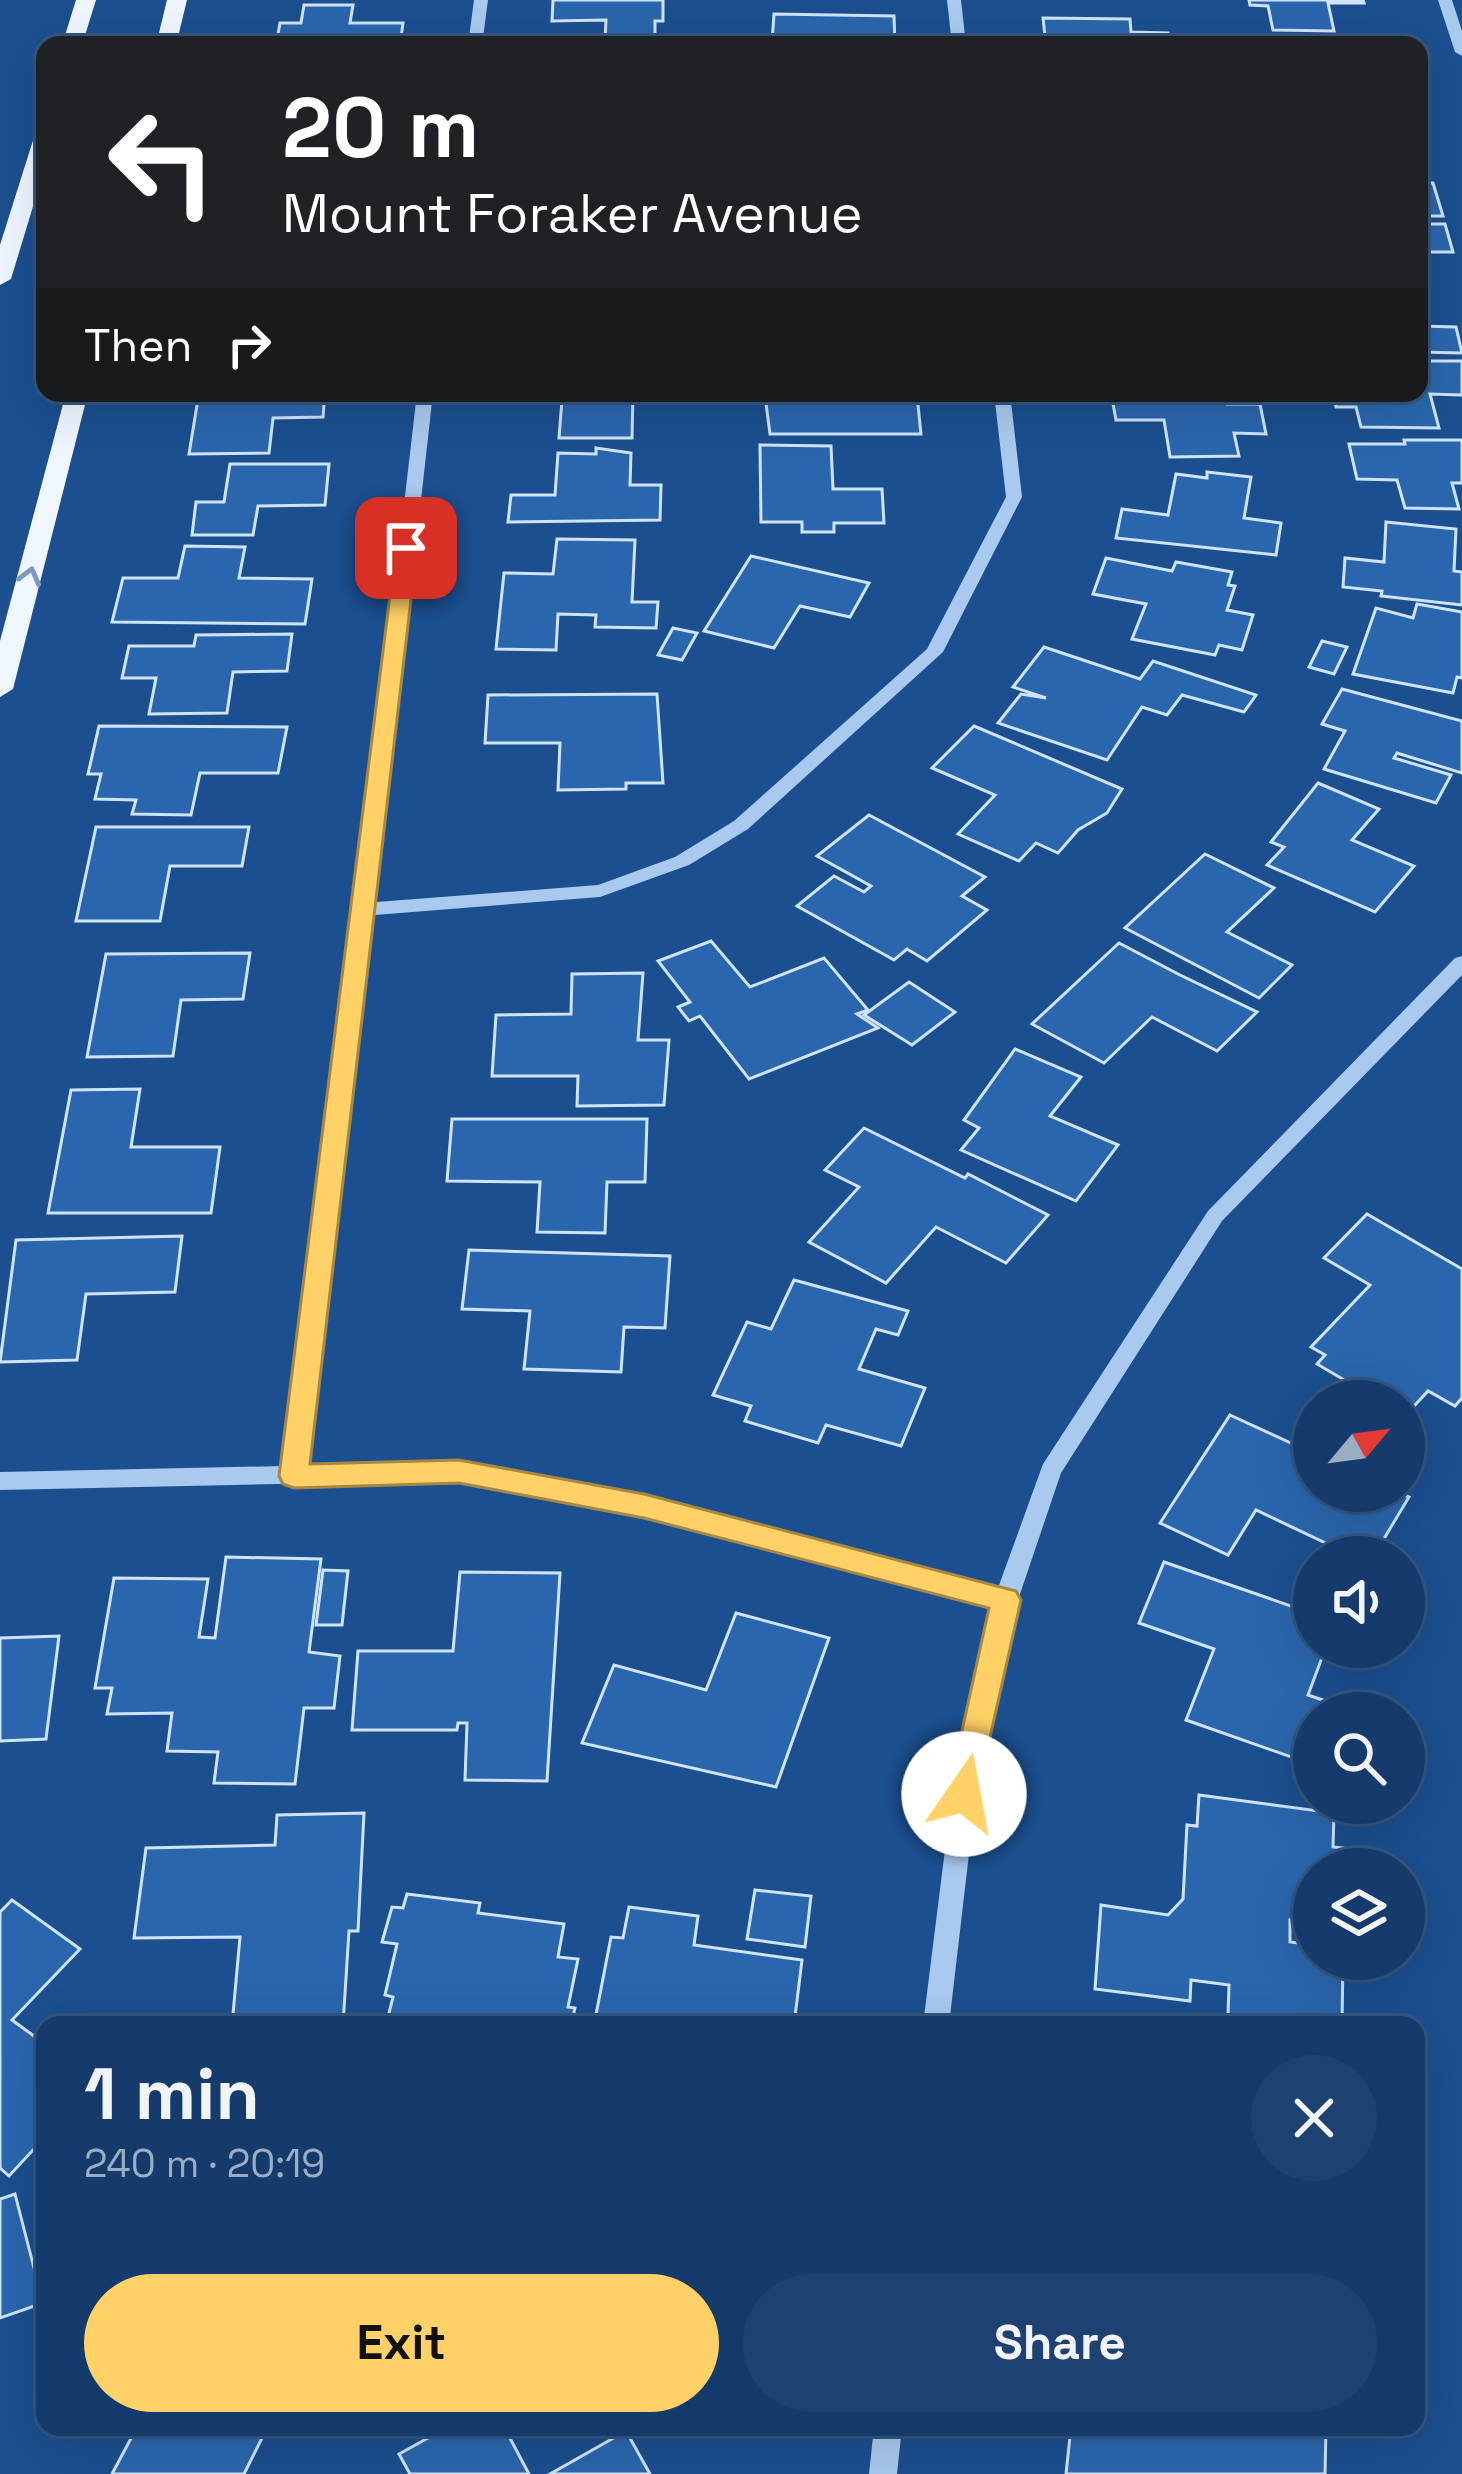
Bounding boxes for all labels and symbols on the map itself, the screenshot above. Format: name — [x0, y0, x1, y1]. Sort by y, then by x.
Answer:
pin — [355, 497, 457, 599]
one-way arrow — [15, 566, 40, 586]
north arrow — [1293, 1380, 1425, 1512]
position arrow — [901, 1731, 1027, 1857]

